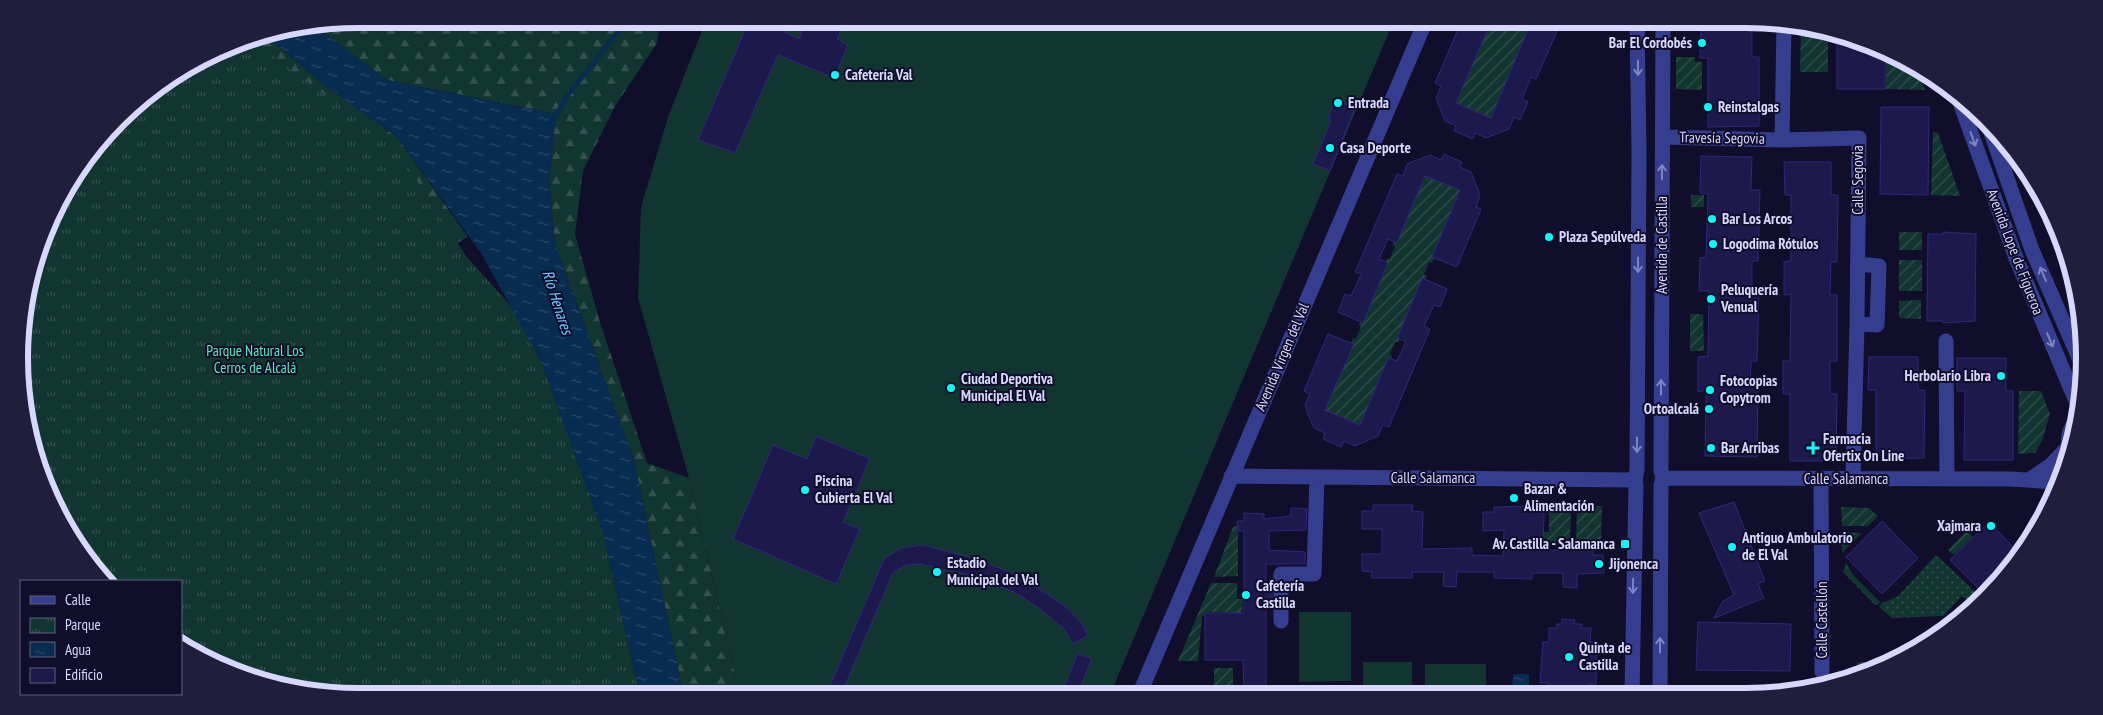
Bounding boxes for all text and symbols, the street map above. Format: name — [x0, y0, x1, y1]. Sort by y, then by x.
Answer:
place label: Bar El Cordobés — [1609, 33, 1692, 52]
marker: Bar El Cordobés — [1696, 37, 1708, 49]
one-way arrow — [1633, 60, 1643, 76]
place label: Cafetería Val — [845, 65, 913, 84]
marker: Cafetería Val — [829, 69, 841, 81]
place label: Entrada — [1348, 93, 1389, 112]
marker: Entrada — [1332, 97, 1344, 109]
place label: Reinstalgas — [1718, 97, 1779, 116]
marker: Reinstalgas — [1702, 101, 1714, 113]
street label: Travesía Segovia — [1679, 127, 1765, 148]
one-way arrow — [1969, 131, 1978, 147]
place label: Casa Deporte — [1340, 138, 1411, 157]
marker: Casa Deporte — [1324, 142, 1336, 154]
street label: Calle Segovia — [1848, 145, 1867, 215]
one-way arrow — [1657, 164, 1667, 180]
street label: Avenida Lope de Figueroa — [1983, 186, 2048, 317]
street label: Avenida de Castilla — [1652, 196, 1671, 294]
place label: Bar Los Arcos — [1722, 209, 1792, 228]
marker: Bar Los Arcos — [1706, 213, 1718, 225]
place label: Plaza Sepúlveda — [1559, 227, 1646, 246]
marker: Plaza Sepúlveda — [1543, 231, 1555, 243]
place label: Logodima Rótulos — [1723, 234, 1818, 253]
marker: Logodima Rótulos — [1707, 238, 1719, 250]
one-way arrow — [1633, 257, 1643, 273]
water label: Río Henares — [538, 267, 578, 338]
one-way arrow — [2037, 267, 2047, 282]
place label: Peluquería Venual — [1720, 280, 1778, 316]
marker: Peluquería Venual — [1705, 293, 1717, 305]
street label: Avenida Virgen del Val — [1250, 300, 1313, 414]
one-way arrow — [2046, 332, 2055, 347]
park label: Parque Natural Los Cerros de Alcalá — [206, 341, 304, 377]
place label: Herbolario Libra — [1905, 366, 1991, 385]
place label: Ciudad Deportiva Municipal El Val — [961, 369, 1053, 405]
marker: Herbolario Libra — [1995, 370, 2007, 382]
place label: Fotocopias Copytrom — [1720, 371, 1777, 407]
one-way arrow — [1656, 379, 1666, 396]
marker: Ciudad Deportiva Municipal El Val — [945, 382, 957, 394]
marker: Fotocopias Copytrom — [1704, 384, 1716, 396]
place label: Ortoalcalá — [1644, 399, 1699, 418]
marker: Ortoalcalá — [1703, 403, 1715, 415]
place label: Farmacia Ofertix On Line — [1823, 429, 1904, 465]
one-way arrow — [1632, 437, 1642, 453]
place label: Bar Arribas — [1721, 438, 1779, 457]
marker: Bar Arribas — [1705, 442, 1717, 454]
marker: Farmacia Ofertix On Line — [1807, 442, 1819, 454]
street label: Calle Salamanca — [1391, 468, 1475, 487]
street label: Calle Salamanca — [1804, 469, 1888, 488]
place label: Piscina Cubierta El Val — [815, 471, 893, 507]
place label: Bazar & Alimentación — [1523, 479, 1594, 515]
marker: Piscina Cubierta El Val — [799, 484, 811, 496]
marker: Bazar & Alimentación — [1508, 492, 1520, 504]
place label: Xajmara — [1937, 516, 1981, 535]
marker: Xajmara — [1985, 520, 1997, 532]
place label: Antiguo Ambulatorio de El Val — [1741, 528, 1853, 564]
place label: Av. Castilla - Salamanca — [1492, 534, 1615, 553]
marker: Av. Castilla - Salamanca — [1619, 538, 1631, 550]
marker: Antiguo Ambulatorio de El Val — [1726, 541, 1738, 553]
place label: Estadio Municipal del Val — [947, 553, 1038, 589]
place label: Jijonenca — [1608, 554, 1658, 573]
marker: Jijonenca — [1593, 558, 1605, 570]
marker: Estadio Municipal del Val — [931, 566, 943, 578]
place label: Cafetería Castilla — [1256, 576, 1304, 612]
one-way arrow — [1628, 578, 1638, 594]
legend — [20, 580, 182, 695]
street label: Calle Castellón — [1812, 581, 1831, 659]
marker: Cafetería Castilla — [1240, 589, 1252, 601]
text: Calle — [65, 590, 91, 609]
text: Parque — [65, 615, 101, 634]
one-way arrow — [1655, 637, 1665, 654]
place label: Quinta de Castilla — [1579, 638, 1631, 674]
text: Agua — [65, 640, 91, 659]
marker: Quinta de Castilla — [1563, 651, 1575, 663]
text: Edificio — [65, 665, 103, 684]

